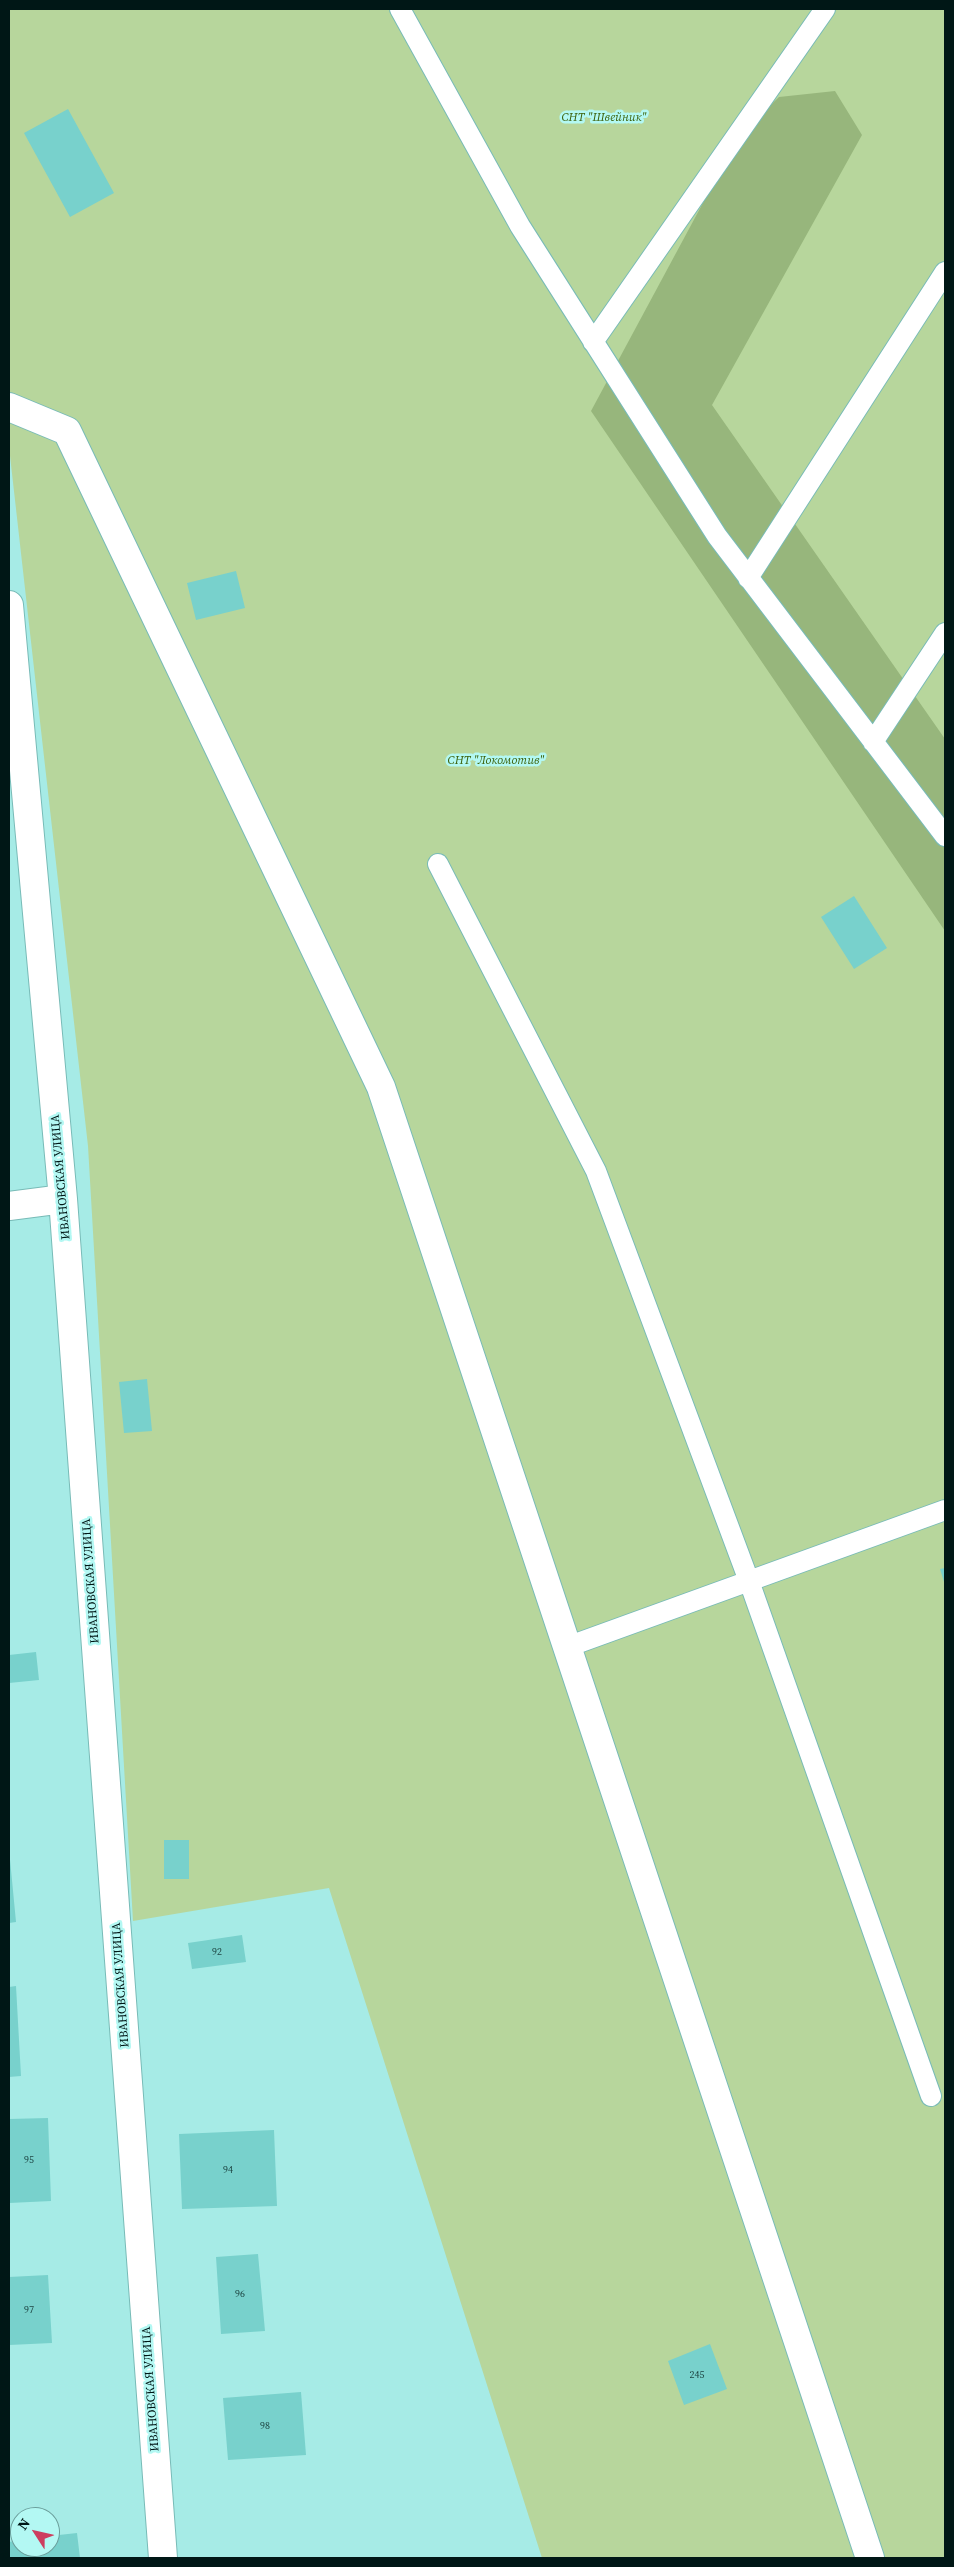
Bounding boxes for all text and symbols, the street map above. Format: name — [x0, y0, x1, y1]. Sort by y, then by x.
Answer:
park label: СНТ "Швейник" — [561, 111, 647, 125]
park label: СНТ "Локомотив" — [448, 754, 544, 768]
street label: ИВАНОВСКАЯ УЛИЦА — [48, 1114, 74, 1240]
street label: ИВАНОВСКАЯ УЛИЦА — [79, 1518, 103, 1644]
street label: ИВАНОВСКАЯ УЛИЦА — [109, 1922, 133, 2048]
house number: 92 — [212, 1946, 222, 1958]
house number: 95 — [24, 2154, 34, 2166]
house number: 94 — [223, 2164, 233, 2176]
house number: 96 — [235, 2288, 245, 2300]
house number: 97 — [24, 2304, 34, 2316]
street label: ИВАНОВСКАЯ УЛИЦА — [139, 2326, 163, 2452]
house number: 245 — [690, 2369, 704, 2381]
house number: 98 — [260, 2420, 270, 2432]
north arrow — [10, 2507, 60, 2557]
text: N — [12, 2514, 35, 2534]

